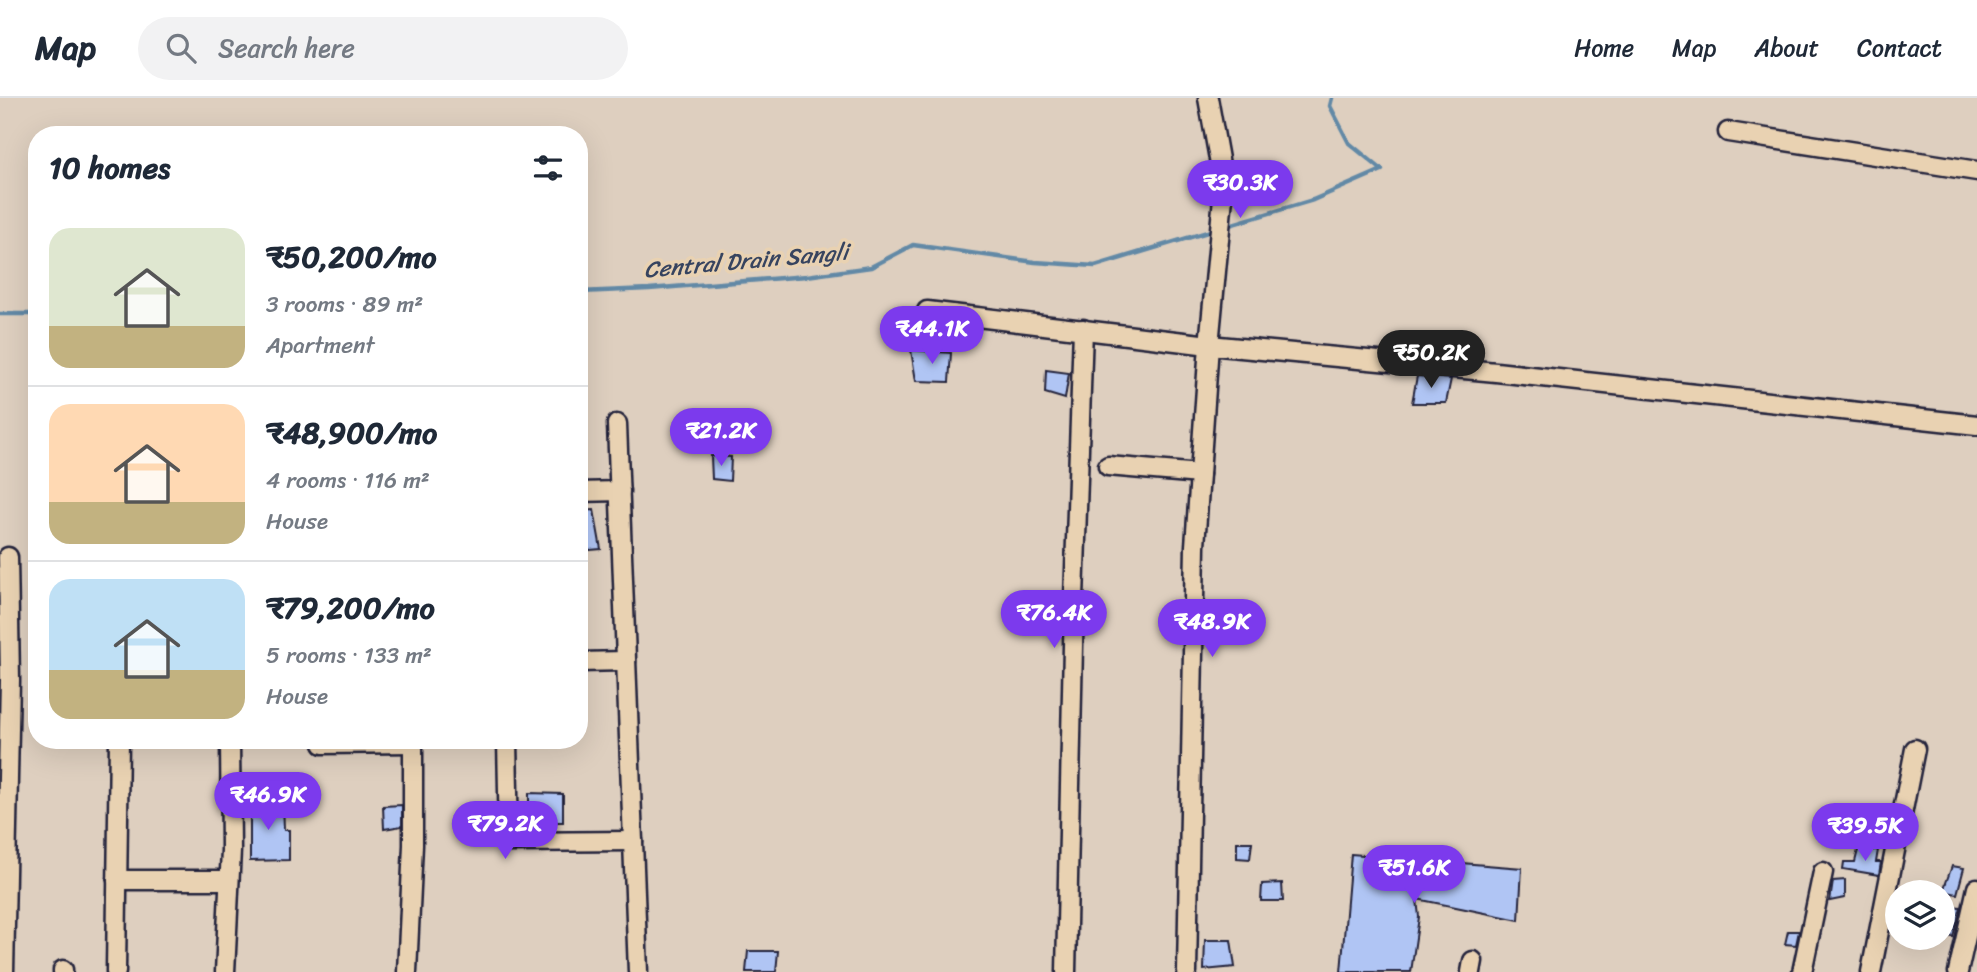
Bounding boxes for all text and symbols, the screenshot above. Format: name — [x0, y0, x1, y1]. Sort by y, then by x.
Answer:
search box — [138, 17, 628, 80]
text: Map — [35, 19, 96, 77]
text: Search here — [218, 25, 355, 71]
text: Home — [1574, 27, 1634, 69]
text: Map — [1672, 27, 1716, 69]
text: About — [1754, 27, 1819, 69]
text: Contact — [1857, 27, 1942, 69]
icon: search — [162, 29, 200, 67]
text: 10 homes — [49, 141, 170, 195]
icon: filters — [529, 149, 567, 187]
pin: ₹30.3K — [1183, 160, 1297, 220]
text: ₹30.3K — [1203, 162, 1277, 203]
text: ₹50,200/mo — [266, 230, 437, 284]
water label: Central Drain Sangli — [642, 231, 854, 290]
icon: home — [105, 256, 189, 340]
text: 3 rooms · 89 m² — [266, 284, 423, 325]
pin: ₹44.1K — [875, 306, 989, 366]
text: ₹44.1K — [896, 308, 968, 349]
text: Apartment — [266, 325, 375, 366]
pin: ₹50.2K — [1374, 330, 1488, 390]
text: ₹50.2K — [1393, 332, 1469, 373]
text: ₹48,900/mo — [266, 406, 437, 460]
pin: ₹21.2K — [664, 408, 778, 468]
text: ₹21.2K — [686, 410, 756, 451]
icon: home — [105, 432, 189, 516]
text: 4 rooms · 116 m² — [266, 460, 430, 501]
text: House — [266, 501, 328, 542]
text: ₹79,200/mo — [266, 581, 435, 635]
pin: ₹76.4K — [997, 590, 1111, 650]
text: ₹76.4K — [1017, 592, 1091, 633]
pin: ₹48.9K — [1155, 600, 1269, 659]
text: ₹48.9K — [1174, 601, 1250, 642]
icon: home — [105, 607, 189, 691]
text: 5 rooms · 133 m² — [266, 635, 432, 676]
text: House — [266, 676, 328, 717]
pin: ₹46.9K — [211, 772, 325, 832]
text: ₹46.9K — [230, 774, 306, 815]
pin: ₹79.2K — [448, 802, 562, 861]
text: ₹79.2K — [468, 803, 542, 844]
pin: ₹39.5K — [1808, 804, 1922, 863]
text: ₹39.5K — [1828, 805, 1902, 846]
pin: ₹51.6K — [1357, 846, 1471, 905]
text: ₹51.6K — [1379, 847, 1449, 888]
map controls — [1885, 880, 1955, 950]
button: layers — [1885, 880, 1955, 950]

